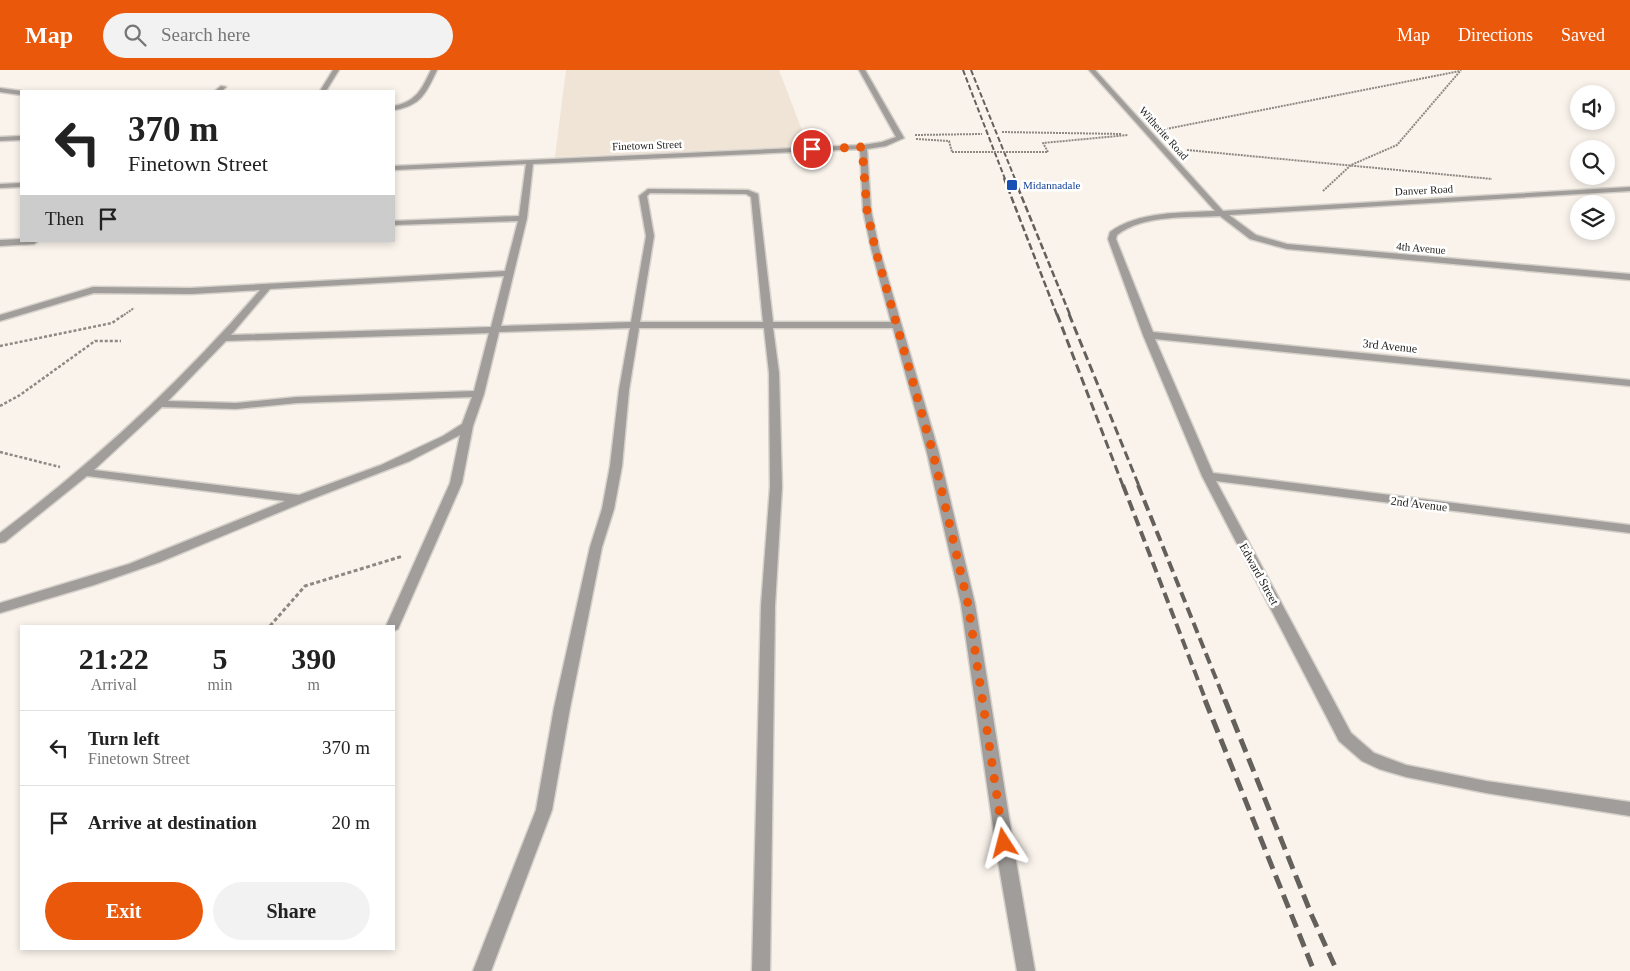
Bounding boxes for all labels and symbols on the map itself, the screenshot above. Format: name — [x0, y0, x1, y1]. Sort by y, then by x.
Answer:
street label: Witherite Road — [1137, 104, 1191, 162]
pin — [791, 128, 833, 170]
street label: Finetown Street — [612, 138, 682, 152]
marker: Midannadale — [1005, 178, 1019, 192]
place label: Midannadale — [1023, 179, 1081, 191]
street label: Danver Road — [1395, 182, 1454, 198]
street label: 4th Avenue — [1396, 240, 1446, 256]
street label: 3rd Avenue — [1362, 336, 1418, 356]
street label: 2nd Avenue — [1390, 494, 1448, 514]
street label: Edward Street — [1236, 541, 1282, 608]
position arrow — [977, 816, 1029, 868]

